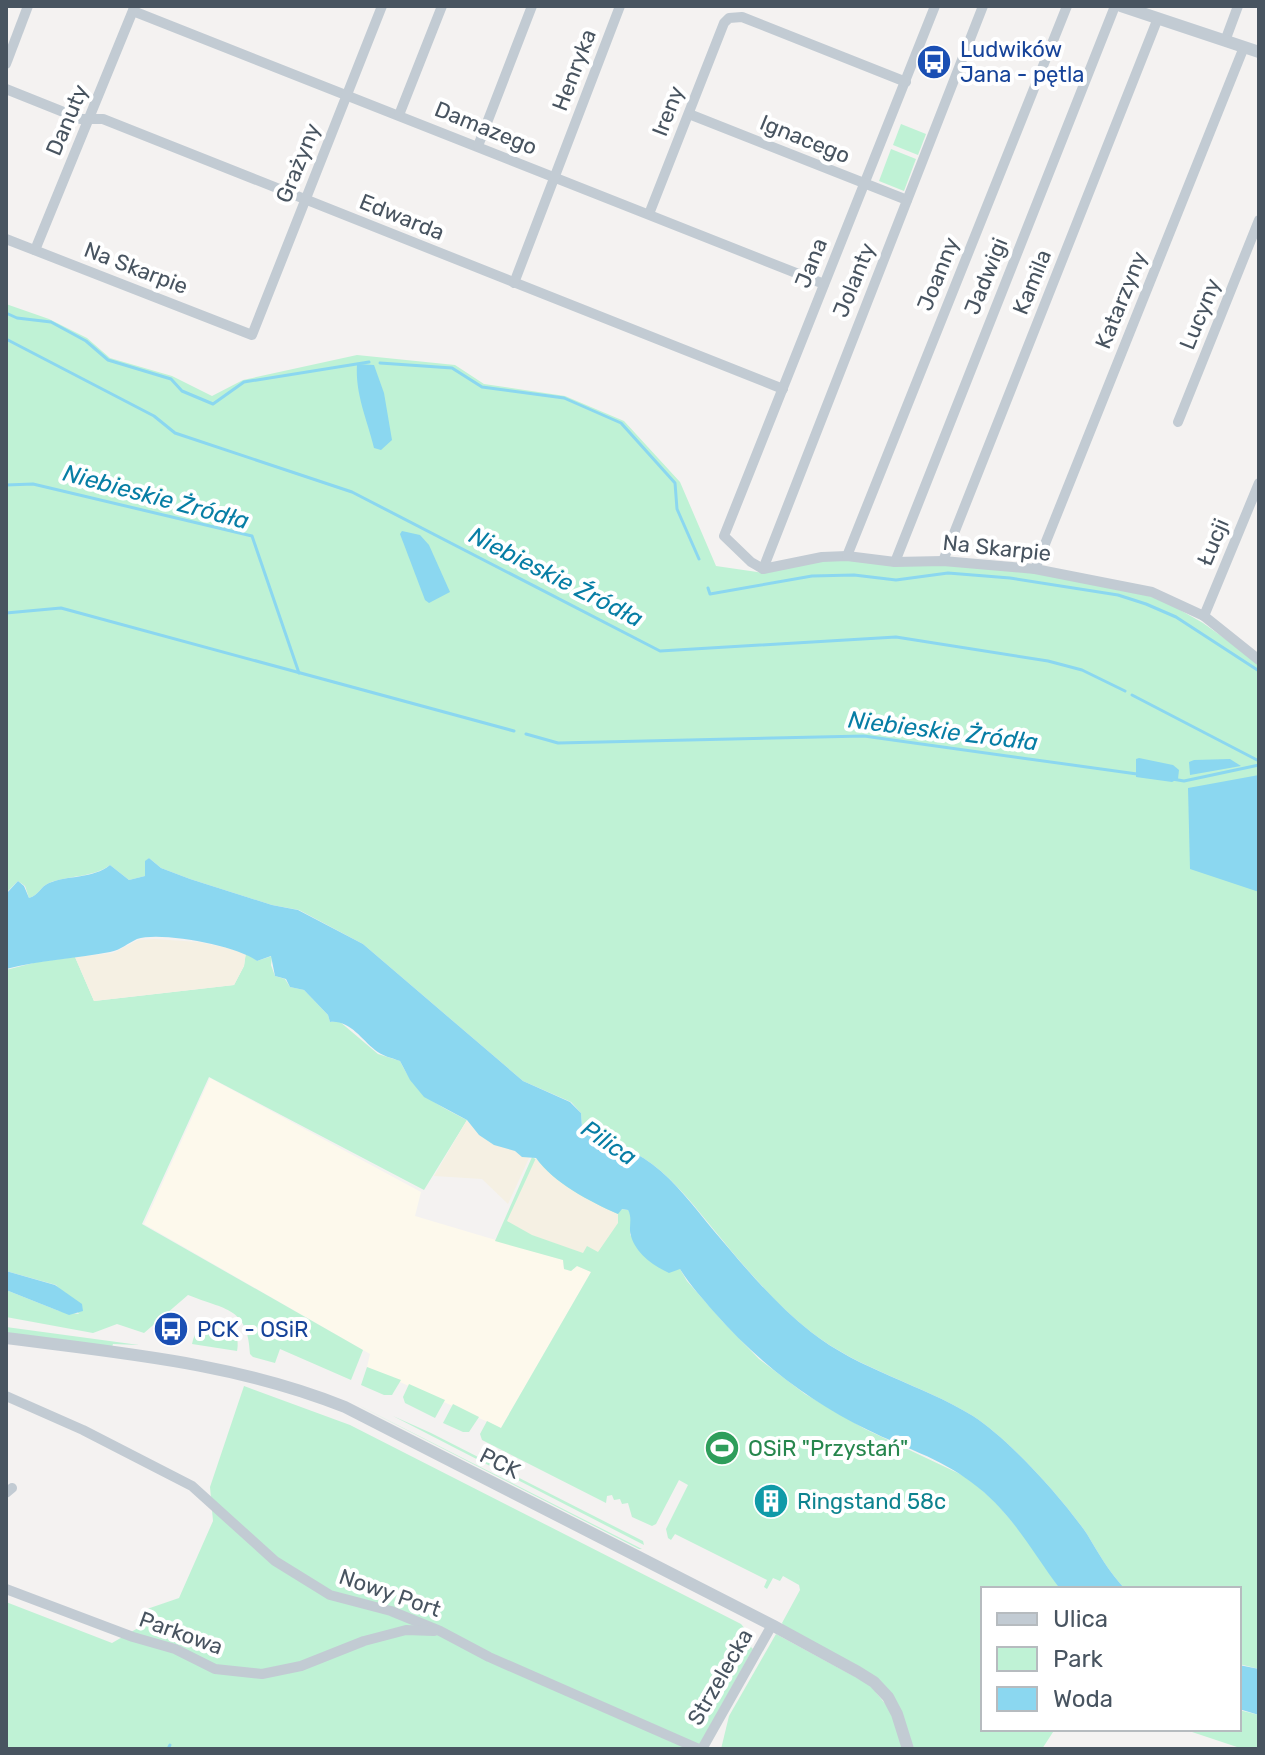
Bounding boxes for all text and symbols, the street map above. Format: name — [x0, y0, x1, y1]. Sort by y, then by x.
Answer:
street label: Henryka — [546, 25, 602, 115]
place label: Ludwików Jana - pętla — [960, 36, 1084, 88]
bus stop icon: Ludwików Jana - pętla — [915, 43, 953, 81]
street label: Danuty — [40, 80, 94, 160]
street label: Ireny — [646, 82, 690, 140]
street label: Damazego — [431, 95, 541, 161]
street label: Ignacego — [756, 109, 854, 169]
street label: Grażyny — [270, 119, 326, 207]
street label: Edwarda — [356, 188, 448, 246]
street label: Joanny — [911, 233, 965, 315]
street label: Jana — [789, 234, 833, 292]
street label: Jadwigi — [958, 234, 1014, 318]
street label: Na Skarpie — [80, 236, 192, 300]
street label: Jolanty — [827, 239, 881, 321]
street label: Kamila — [1007, 246, 1057, 318]
street label: Katarzyny — [1089, 247, 1153, 353]
street label: Lucyny — [1174, 274, 1226, 354]
water label: Niebieskie Żródła — [60, 459, 252, 535]
street label: Łucji — [1191, 514, 1235, 570]
water label: Niebieskie Źródła — [464, 521, 648, 633]
street label: Na Skarpie — [941, 529, 1053, 567]
water label: Niebieskie Żródła — [846, 705, 1040, 757]
water label: Pilica — [576, 1115, 642, 1171]
bus stop icon: PCK - OSiR — [152, 1310, 190, 1348]
place label: PCK - OSiR — [197, 1316, 309, 1343]
sports icon: OSiR "Przystań" — [703, 1429, 741, 1467]
place label: OSiR "Przystań" — [748, 1435, 908, 1462]
street label: PCK — [475, 1441, 525, 1485]
building icon: Ringstand 58c — [752, 1482, 790, 1520]
place label: Ringstand 58c — [797, 1488, 946, 1515]
street label: Nowy Port — [336, 1563, 445, 1623]
legend — [981, 1587, 1241, 1731]
street label: Parkowa — [135, 1605, 227, 1661]
text: Ulica — [1053, 1605, 1108, 1633]
street label: Strzelecka — [682, 1624, 758, 1730]
text: Park — [1053, 1645, 1104, 1673]
text: Woda — [1053, 1685, 1113, 1713]

